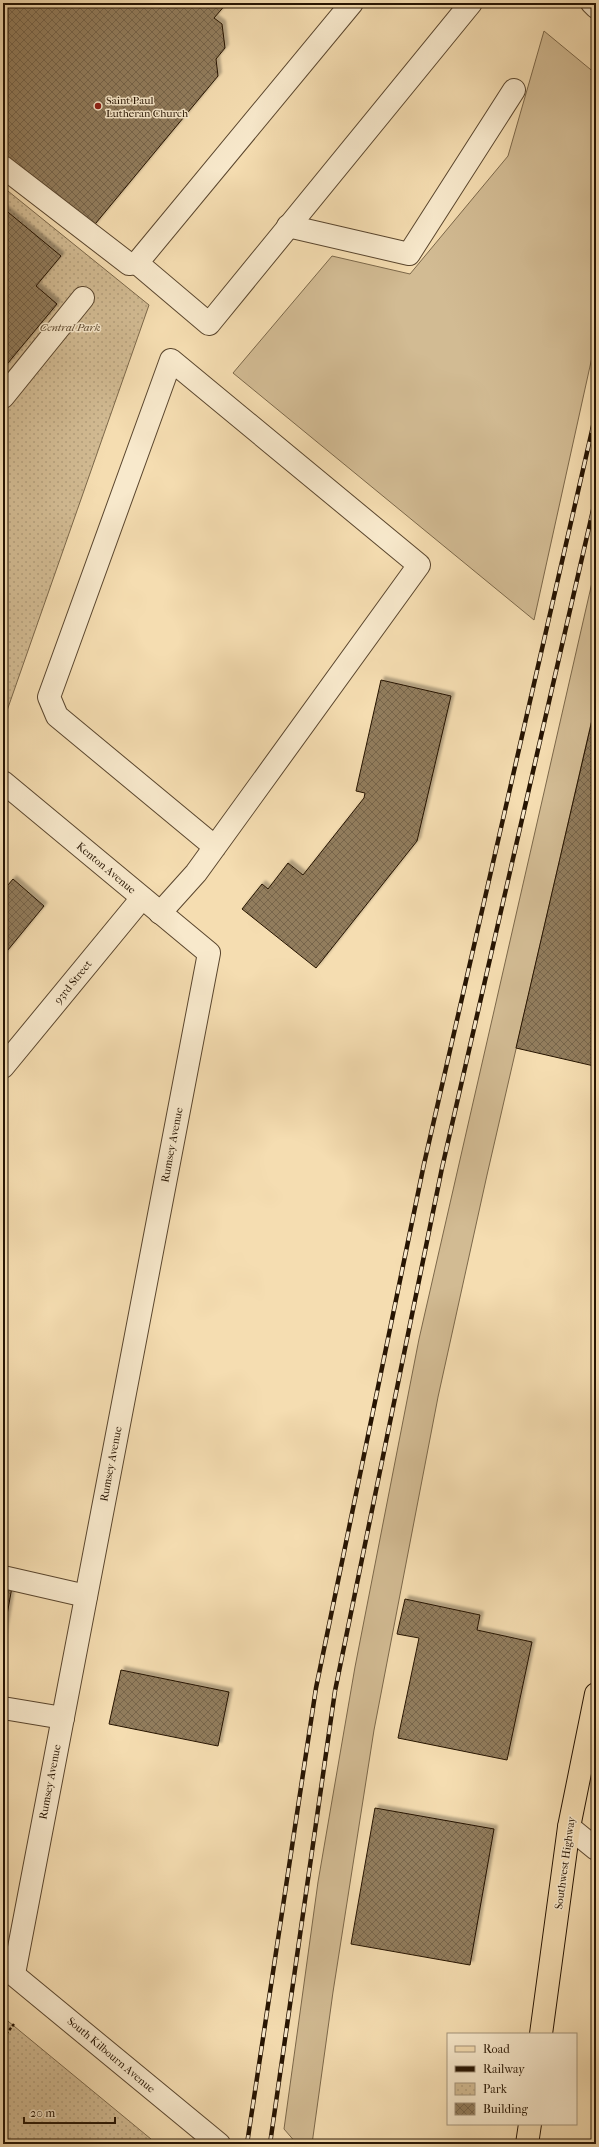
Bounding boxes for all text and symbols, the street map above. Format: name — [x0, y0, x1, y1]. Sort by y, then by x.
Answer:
place label: Saint Paul Lutheran Church — [106, 94, 189, 120]
marker: Saint Paul Lutheran Church — [93, 101, 103, 111]
park label: Central Park — [40, 321, 100, 334]
street label: Kenton Avenue — [74, 839, 139, 897]
street label: 93rd Street — [52, 958, 95, 1006]
street label: Rumsey Avenue — [158, 1106, 186, 1184]
street label: Rumsey Avenue — [97, 1425, 125, 1503]
street label: Rumsey Avenue — [36, 1743, 64, 1821]
street label: Southwest Highway — [552, 1815, 578, 1910]
street label: South Kilbourn Avenue — [65, 2015, 158, 2096]
legend — [447, 2033, 577, 2125]
text: Road — [483, 2042, 510, 2056]
text: Railway — [483, 2062, 525, 2076]
text: Park — [483, 2082, 508, 2096]
scale bar — [24, 2099, 115, 2125]
text: Building — [483, 2102, 528, 2116]
text: 20 m — [30, 2106, 55, 2120]

